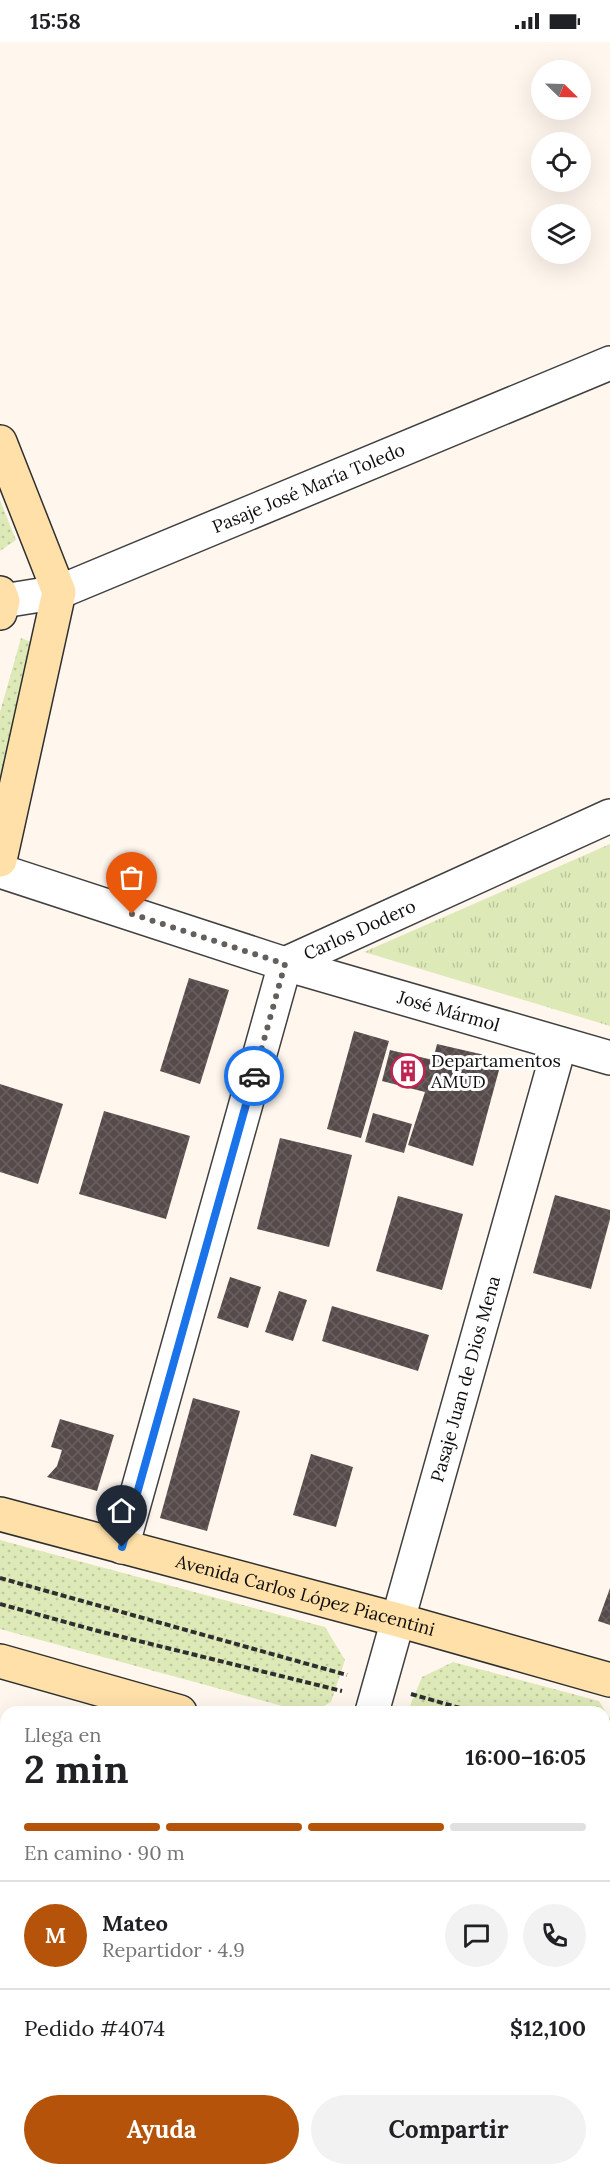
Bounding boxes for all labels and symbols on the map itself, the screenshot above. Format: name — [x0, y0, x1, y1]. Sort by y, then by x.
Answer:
north arrow — [531, 60, 591, 120]
street label: Pasaje José María Toledo — [209, 438, 408, 538]
pin — [106, 852, 157, 914]
street label: Carlos Dodero — [300, 894, 419, 965]
street label: José Mármol — [394, 985, 502, 1036]
courier — [224, 1046, 284, 1106]
place label: Departamentos AMUD — [430, 1049, 561, 1093]
building icon: Departamentos AMUD — [390, 1053, 426, 1089]
street label: Pasaje Juan de Dios Mena — [425, 1273, 505, 1485]
pin — [96, 1485, 147, 1547]
street label: Avenida Carlos López Piacentini — [172, 1549, 438, 1641]

